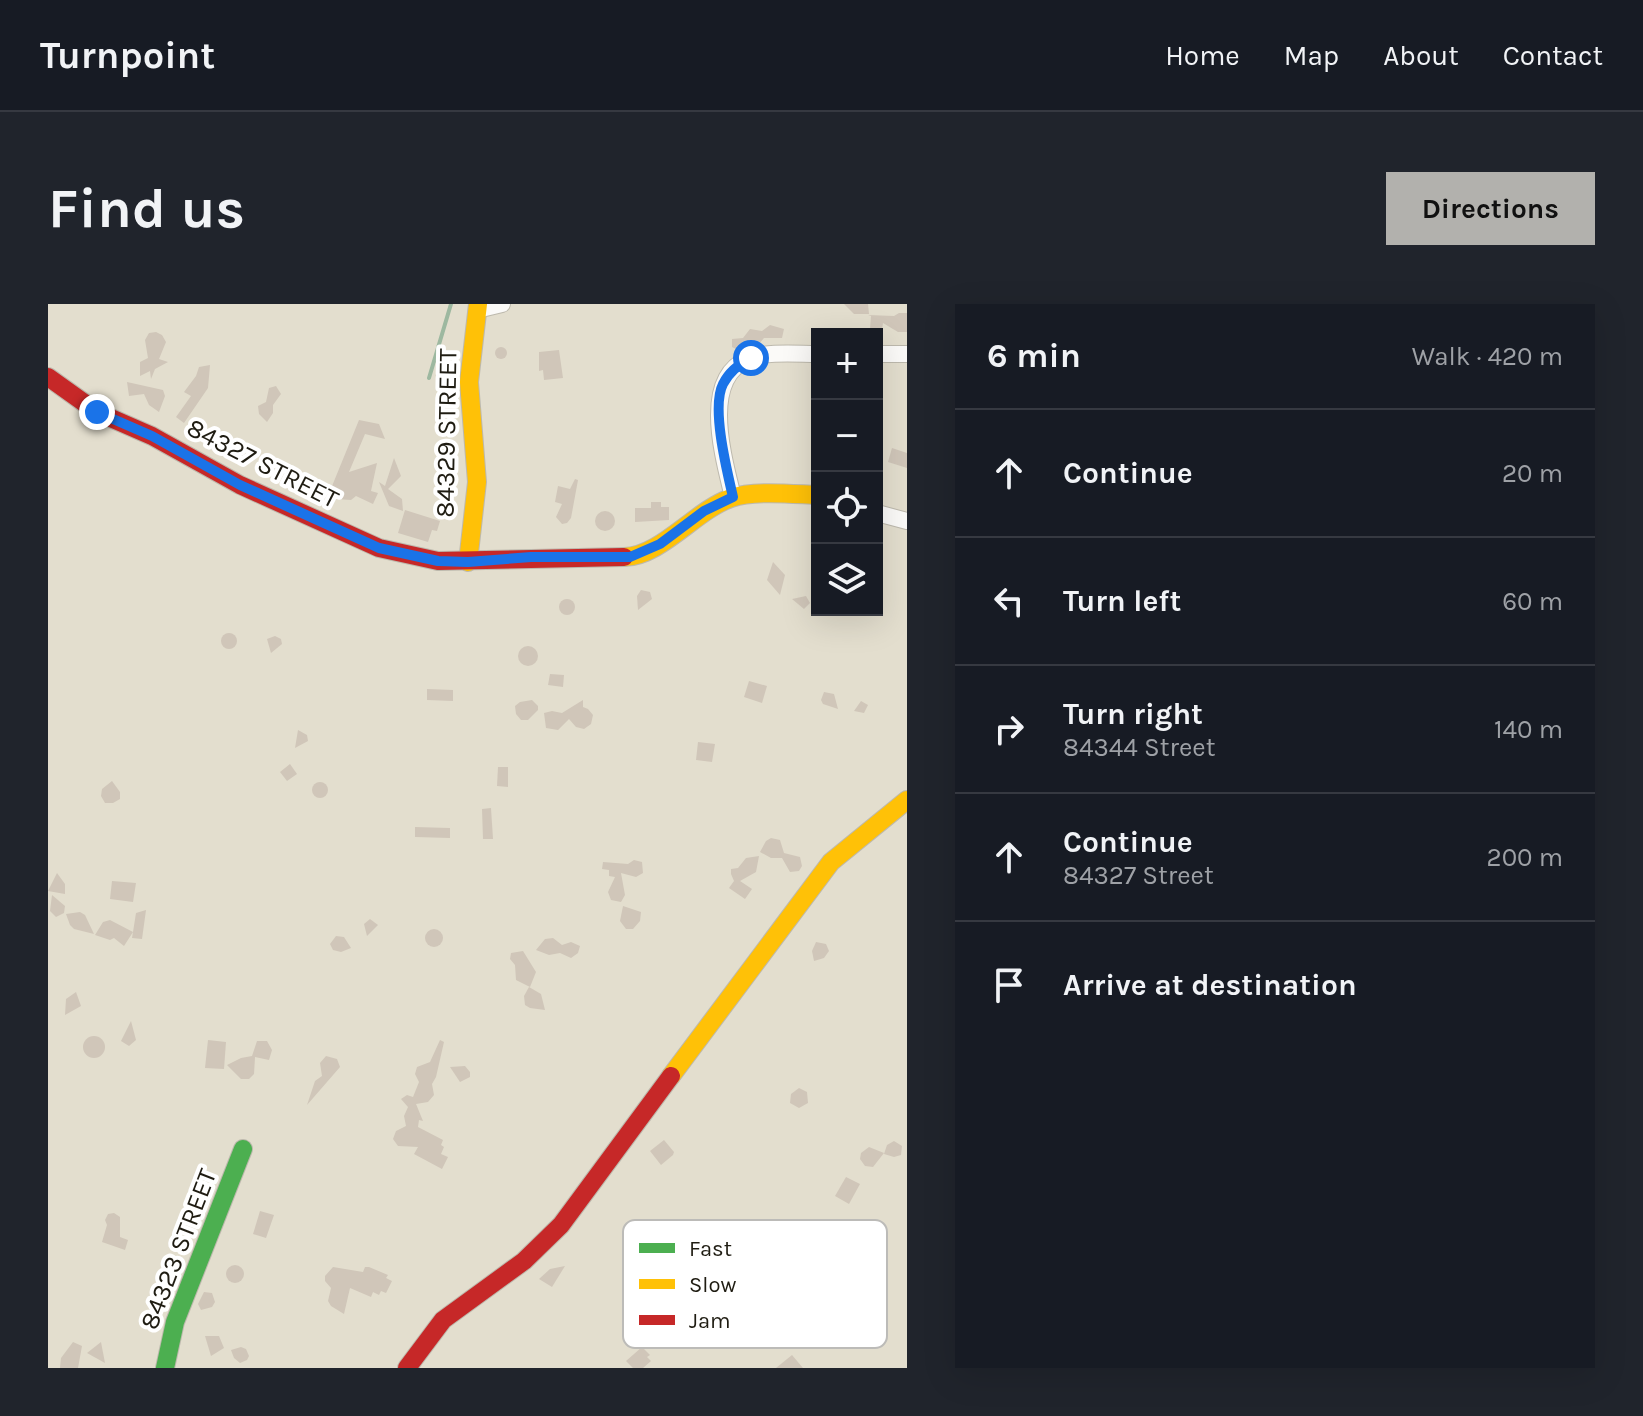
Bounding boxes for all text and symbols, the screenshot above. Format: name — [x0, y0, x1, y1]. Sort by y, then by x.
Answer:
text: Turnpoint — [40, 33, 215, 78]
text: Home — [1165, 39, 1240, 72]
text: Map — [1284, 39, 1339, 72]
text: About — [1383, 39, 1459, 72]
text: Contact — [1503, 39, 1603, 72]
button: Directions — [1386, 172, 1595, 245]
text: Find us — [48, 176, 245, 241]
map controls — [811, 328, 883, 616]
button: + — [811, 328, 883, 400]
text: 6 min — [987, 336, 1081, 376]
route start — [733, 340, 769, 376]
text: Walk · 420 m — [1412, 341, 1563, 372]
street label: 84329 STREET — [430, 348, 463, 518]
route end — [79, 394, 115, 430]
button: − — [811, 400, 883, 472]
street label: 84327 STREET — [182, 412, 344, 515]
icon: ahead — [987, 451, 1031, 495]
text: Continue — [1063, 455, 1193, 491]
text: 20 m — [1502, 458, 1563, 489]
button: locate — [811, 472, 883, 544]
button: layers — [811, 544, 883, 616]
icon: left — [987, 579, 1031, 623]
text: Turn left — [1063, 583, 1181, 619]
text: 60 m — [1502, 586, 1563, 617]
text: Turn right — [1063, 696, 1203, 732]
icon: right — [987, 707, 1031, 751]
text: 140 m — [1494, 714, 1563, 745]
text: 84344 Street — [1063, 732, 1215, 763]
text: Continue — [1063, 824, 1193, 860]
icon: ahead — [987, 835, 1031, 879]
text: 200 m — [1487, 842, 1563, 873]
text: 84327 Street — [1063, 860, 1214, 891]
icon: arrive — [987, 963, 1031, 1007]
text: Arrive at destination — [1063, 967, 1357, 1003]
street label: 84323 STREET — [134, 1165, 223, 1334]
legend — [623, 1220, 887, 1348]
text: Fast — [689, 1236, 732, 1262]
text: Slow — [689, 1272, 736, 1298]
text: Jam — [689, 1308, 731, 1334]

